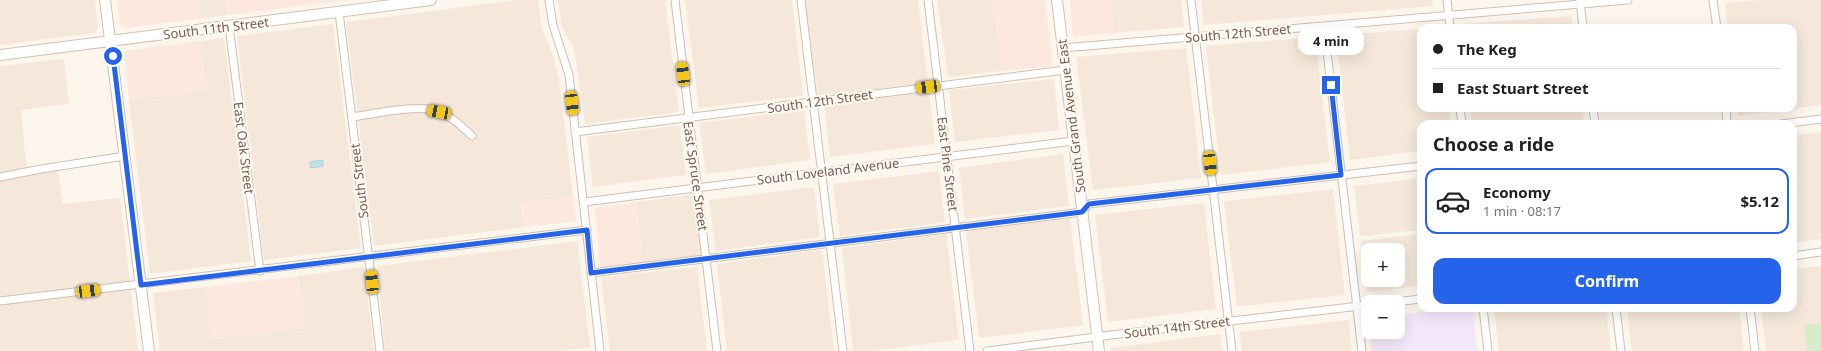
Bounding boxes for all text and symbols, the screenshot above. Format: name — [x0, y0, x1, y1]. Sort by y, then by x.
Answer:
street label: South 11th Street — [162, 13, 270, 43]
street label: South 12th Street — [1184, 19, 1292, 47]
callout: 4 min — [1298, 27, 1364, 55]
text: 4 min — [1313, 32, 1349, 50]
street label: South Grand Avenue East — [1053, 38, 1089, 194]
text: The Keg — [1457, 39, 1517, 59]
route start — [104, 47, 122, 65]
car — [676, 61, 690, 87]
route end — [1322, 76, 1340, 94]
text: East Stuart Street — [1457, 78, 1589, 98]
car — [915, 80, 941, 94]
street label: South 12th Street — [766, 85, 874, 117]
car — [565, 90, 579, 116]
street label: East Oak Street — [229, 101, 259, 195]
car — [426, 104, 452, 120]
street label: East Pine Street — [933, 116, 963, 213]
street label: East Spruce Street — [679, 120, 713, 232]
text: Choose a ride — [1433, 132, 1554, 156]
street label: South Street — [345, 142, 373, 220]
car — [1203, 150, 1217, 176]
street label: South Loveland Avenue — [756, 153, 900, 189]
text: Economy — [1483, 182, 1551, 202]
icon: car — [1435, 183, 1471, 219]
text: $5.12 — [1740, 191, 1779, 211]
text: 1 min · 08:17 — [1483, 202, 1561, 220]
map controls — [1361, 243, 1405, 339]
button: + — [1361, 243, 1405, 287]
button: Confirm — [1433, 258, 1781, 304]
car — [365, 269, 379, 295]
car — [75, 284, 101, 298]
button: − — [1361, 295, 1405, 339]
street label: South 14th Street — [1123, 312, 1231, 342]

